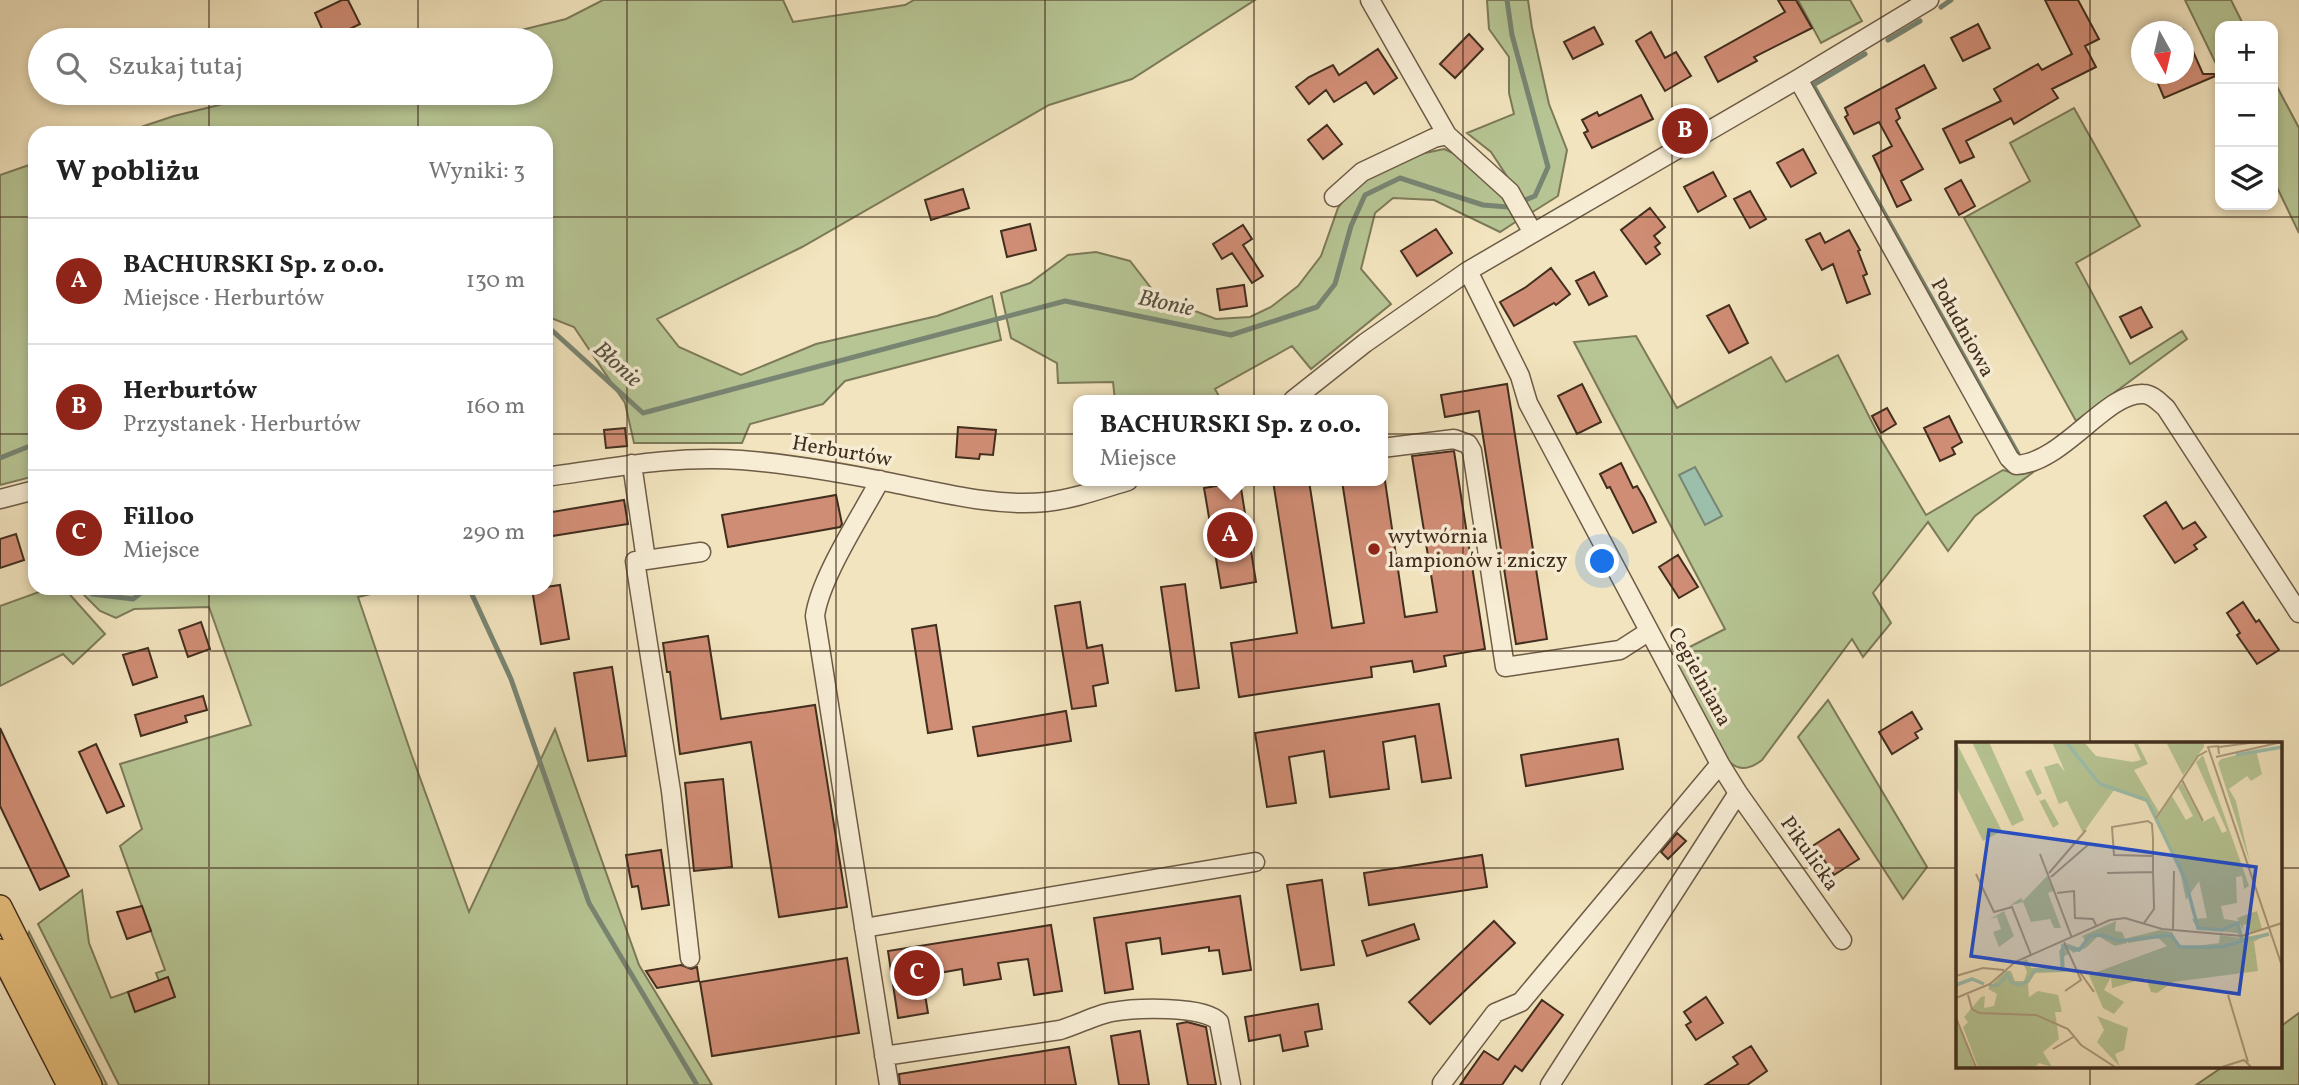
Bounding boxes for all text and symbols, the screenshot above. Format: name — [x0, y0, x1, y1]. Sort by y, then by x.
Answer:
north arrow — [2131, 21, 2194, 84]
map controls — [2215, 21, 2278, 210]
button: + — [2215, 21, 2278, 84]
search box — [28, 28, 553, 105]
icon: search — [52, 48, 90, 86]
text: Szukaj tutaj — [108, 49, 243, 85]
button: − — [2215, 84, 2278, 147]
pin: B — [1662, 105, 1708, 157]
button: layers — [2215, 147, 2278, 210]
text: W pobliżu — [56, 151, 199, 193]
text: Wyniki: 3 — [428, 156, 525, 188]
text: BACHURSKI Sp. z o.o. — [123, 247, 385, 283]
text: A — [71, 265, 87, 297]
text: 130 m — [466, 265, 525, 297]
street label: Południowa — [1923, 273, 2001, 383]
text: Miejsce · Herburtów — [123, 283, 324, 315]
water label: Błonie — [1135, 283, 1197, 326]
water label: Błonie — [585, 334, 649, 396]
text: Herburtów — [123, 373, 257, 409]
text: B — [71, 391, 87, 423]
text: 160 m — [466, 391, 525, 423]
popup — [1073, 395, 1388, 486]
text: BACHURSKI Sp. z o.o. — [1100, 407, 1361, 443]
text: Przystanek · Herburtów — [123, 409, 361, 441]
street label: Herburtów — [790, 429, 894, 475]
text: Miejsce — [1100, 443, 1176, 475]
text: Filloo — [123, 499, 194, 535]
pin: A — [1207, 509, 1253, 561]
text: C — [72, 517, 86, 549]
text: 290 m — [462, 517, 525, 549]
place label: wytwórnia lampionów i zniczy — [1388, 523, 1568, 576]
text: Miejsce — [123, 535, 200, 567]
marker: wytwórnia lampionów i zniczy — [1366, 541, 1382, 557]
your location — [1585, 544, 1619, 578]
street label: Cegielniana — [1660, 622, 1738, 732]
inset map — [1956, 742, 2282, 1068]
street label: Pikulicka — [1773, 811, 1845, 897]
pin: C — [894, 947, 940, 999]

